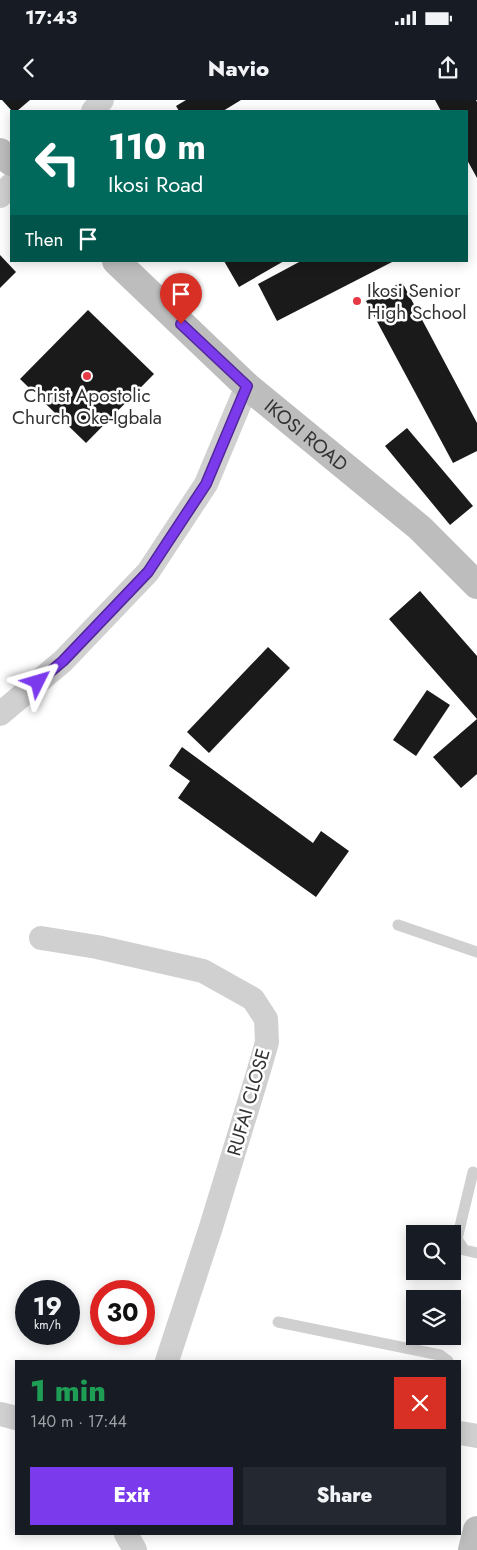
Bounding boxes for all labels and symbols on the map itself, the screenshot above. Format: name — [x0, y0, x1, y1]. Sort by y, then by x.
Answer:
pin — [160, 273, 202, 324]
place label: Ikosi Senior High School — [367, 277, 467, 326]
marker: Ikosi Senior High School — [351, 295, 363, 307]
marker: Christ Apostolic Church Oke-Igbala — [81, 370, 93, 382]
place label: Christ Apostolic Church Oke-Igbala — [12, 382, 162, 431]
street label: IKOSI ROAD — [259, 393, 354, 478]
position arrow — [11, 655, 63, 707]
street label: RUFAI CLOSE — [220, 1045, 277, 1159]
speed limit sign: 30 — [90, 1280, 155, 1345]

